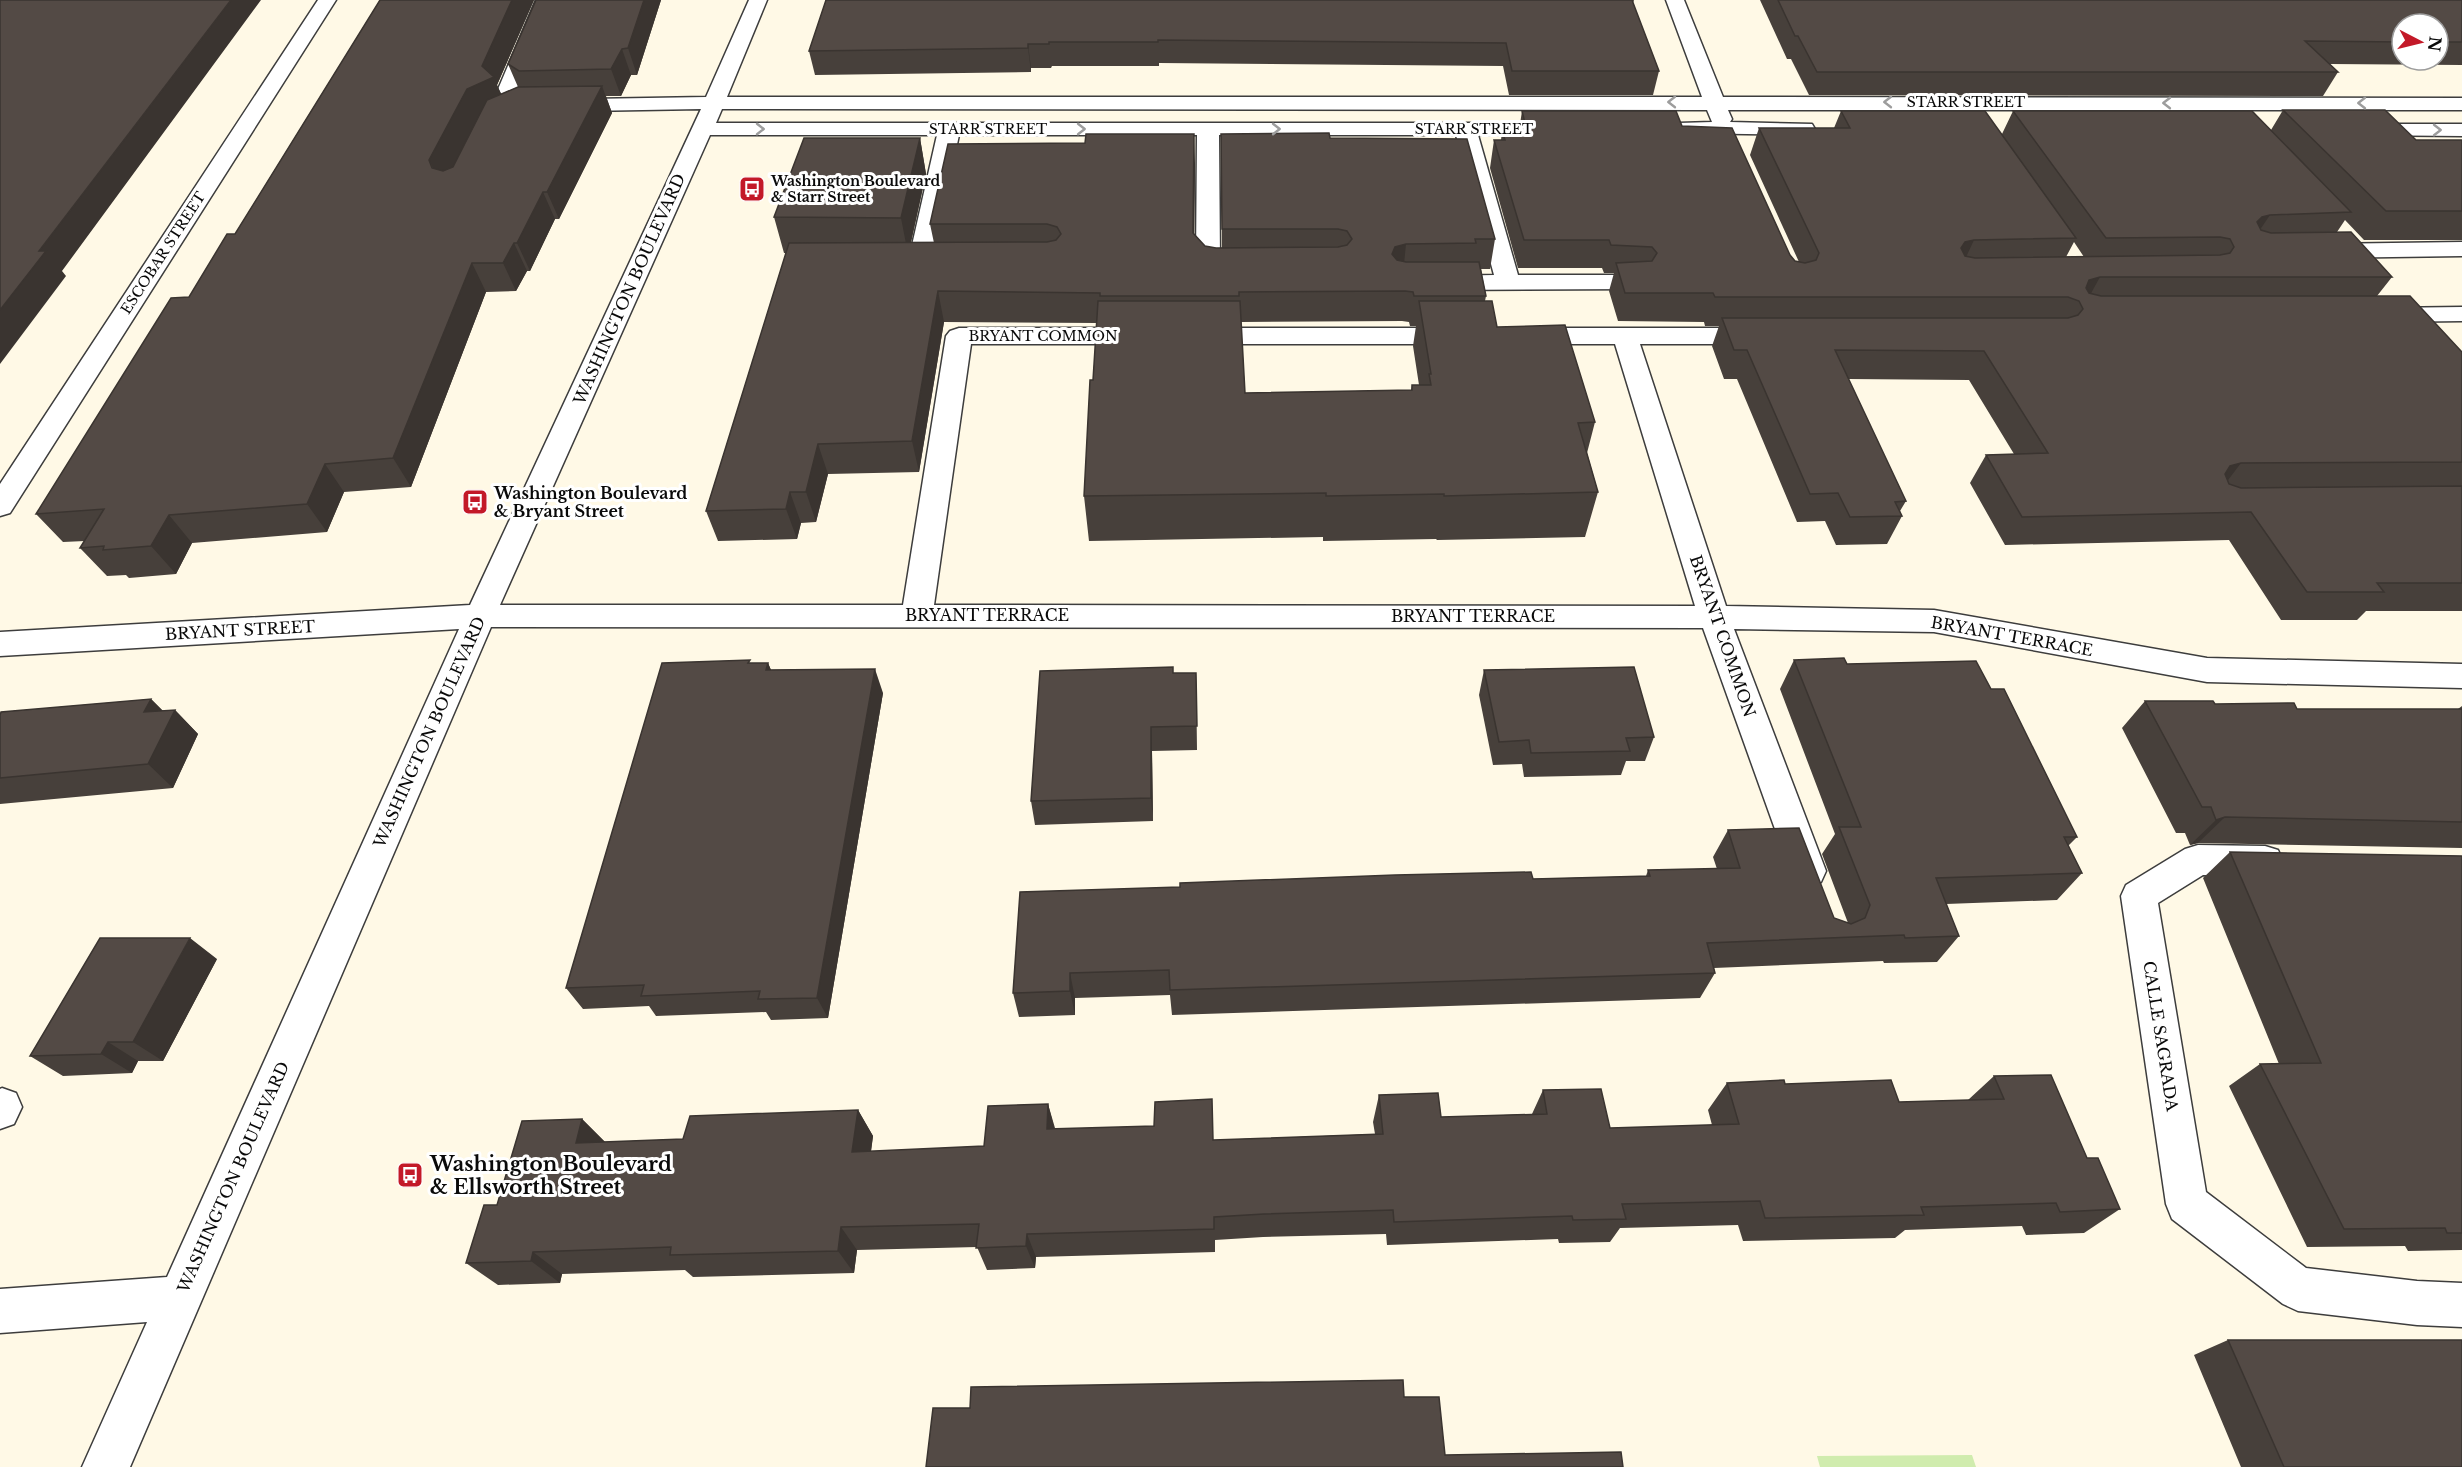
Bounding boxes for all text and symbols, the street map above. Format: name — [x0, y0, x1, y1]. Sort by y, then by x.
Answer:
north arrow — [2390, 12, 2450, 72]
text: N — [2424, 35, 2446, 53]
street label: STARR STREET — [1907, 93, 2025, 111]
one-way arrow — [1667, 96, 1676, 108]
one-way arrow — [1883, 96, 1892, 108]
one-way arrow — [2162, 97, 2171, 109]
one-way arrow — [2357, 97, 2366, 109]
street label: STARR STREET — [929, 120, 1047, 138]
street label: STARR STREET — [1415, 120, 1533, 138]
one-way arrow — [756, 123, 765, 135]
one-way arrow — [1077, 123, 1086, 135]
one-way arrow — [1272, 123, 1281, 135]
one-way arrow — [2433, 124, 2442, 136]
street label: WASHINGTON BOULEVARD — [568, 170, 689, 409]
place label: Washington Boulevard & Starr Street — [770, 172, 941, 206]
bus stop icon: Washington Boulevard & Starr Street — [737, 174, 767, 204]
street label: ESCOBAR STREET — [117, 188, 209, 318]
street label: BRYANT COMMON — [968, 327, 1118, 345]
place label: Washington Boulevard & Bryant Street — [493, 483, 687, 521]
bus stop icon: Washington Boulevard & Bryant Street — [460, 487, 490, 517]
street label: BRYANT COMMON — [1686, 552, 1760, 720]
street label: BRYANT TERRACE — [905, 605, 1069, 625]
street label: BRYANT TERRACE — [1391, 606, 1555, 626]
street label: BRYANT TERRACE — [1929, 612, 2095, 660]
street label: WASHINGTON BOULEVARD — [368, 613, 489, 852]
street label: BRYANT STREET — [164, 616, 316, 644]
street label: CALLE SAGRADA — [2139, 960, 2183, 1113]
street label: WASHINGTON BOULEVARD — [172, 1058, 293, 1297]
place label: Washington Boulevard & Ellsworth Street — [429, 1152, 672, 1199]
bus stop icon: Washington Boulevard & Ellsworth Street — [395, 1160, 425, 1190]

